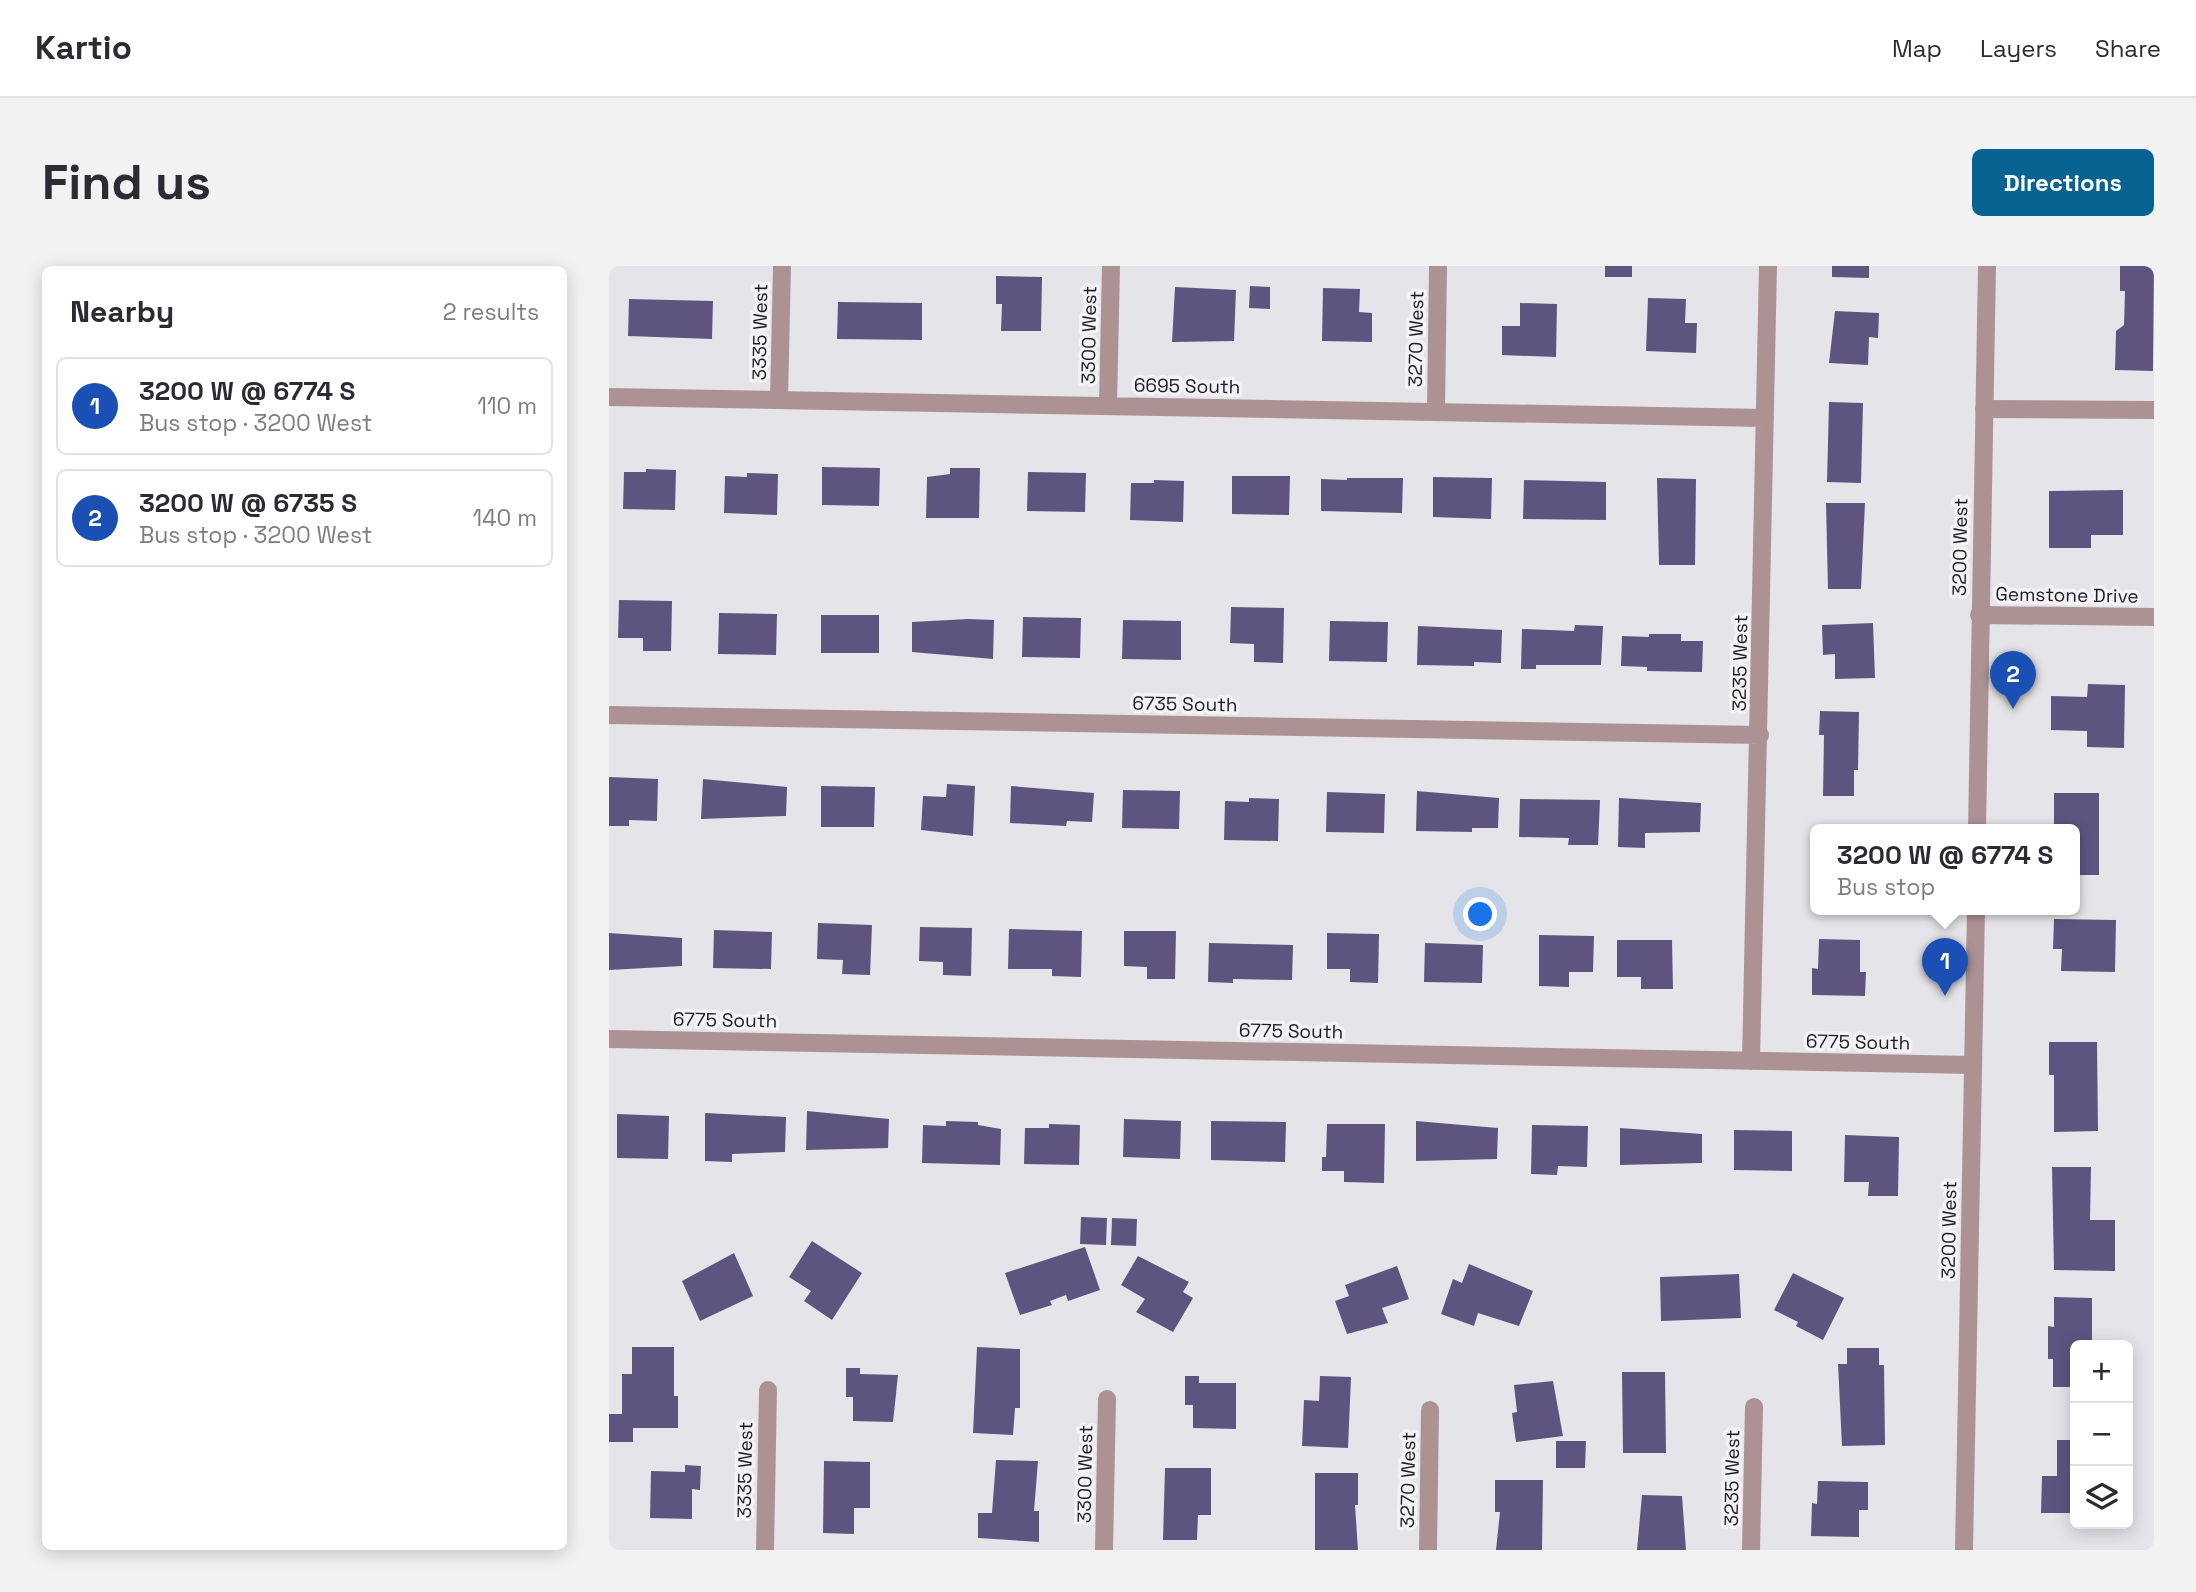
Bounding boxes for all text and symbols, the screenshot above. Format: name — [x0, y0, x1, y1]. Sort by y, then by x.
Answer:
text: Kartio — [35, 27, 132, 69]
text: Map — [1892, 33, 1942, 64]
text: Layers — [1980, 33, 2057, 64]
text: Share — [2095, 33, 2161, 64]
button: Directions — [1972, 149, 2154, 216]
text: Find us — [42, 151, 211, 213]
street label: 3335 West — [747, 283, 773, 381]
street label: 3300 West — [1076, 286, 1102, 384]
street label: 3270 West — [1403, 291, 1429, 387]
text: Nearby — [70, 292, 174, 331]
text: 2 results — [443, 297, 539, 327]
street label: 6695 South — [1134, 373, 1240, 399]
text: 3200 W @ 6774 S — [139, 374, 355, 408]
text: 1 — [90, 391, 100, 421]
text: 110 m — [477, 391, 537, 421]
text: Bus stop · 3200 West — [139, 408, 372, 438]
text: 3200 W @ 6735 S — [139, 486, 357, 520]
street label: 3200 West — [1947, 498, 1973, 596]
text: 2 — [88, 503, 102, 533]
text: 140 m — [473, 503, 537, 533]
text: Bus stop · 3200 West — [139, 520, 372, 550]
street label: Gemstone Drive — [1995, 581, 2139, 609]
street label: 3235 West — [1727, 614, 1753, 712]
pin: 2 — [1990, 651, 2036, 709]
street label: 6735 South — [1132, 691, 1238, 717]
popup — [1810, 824, 2080, 915]
text: 3200 W @ 6774 S — [1837, 838, 2053, 872]
text: Bus stop — [1837, 872, 1935, 902]
your location — [1463, 897, 1497, 931]
pin: 1 — [1922, 938, 1968, 996]
street label: 6775 South — [673, 1007, 777, 1033]
street label: 6775 South — [1239, 1018, 1343, 1044]
street label: 6775 South — [1806, 1029, 1910, 1055]
street label: 3200 West — [1936, 1181, 1962, 1279]
map controls — [2070, 1340, 2133, 1529]
button: + — [2070, 1340, 2133, 1403]
button: − — [2070, 1403, 2133, 1466]
street label: 3335 West — [732, 1421, 758, 1519]
street label: 3300 West — [1072, 1425, 1098, 1523]
street label: 3235 West — [1719, 1429, 1745, 1527]
street label: 3270 West — [1395, 1432, 1421, 1528]
button: layers — [2070, 1466, 2133, 1529]

